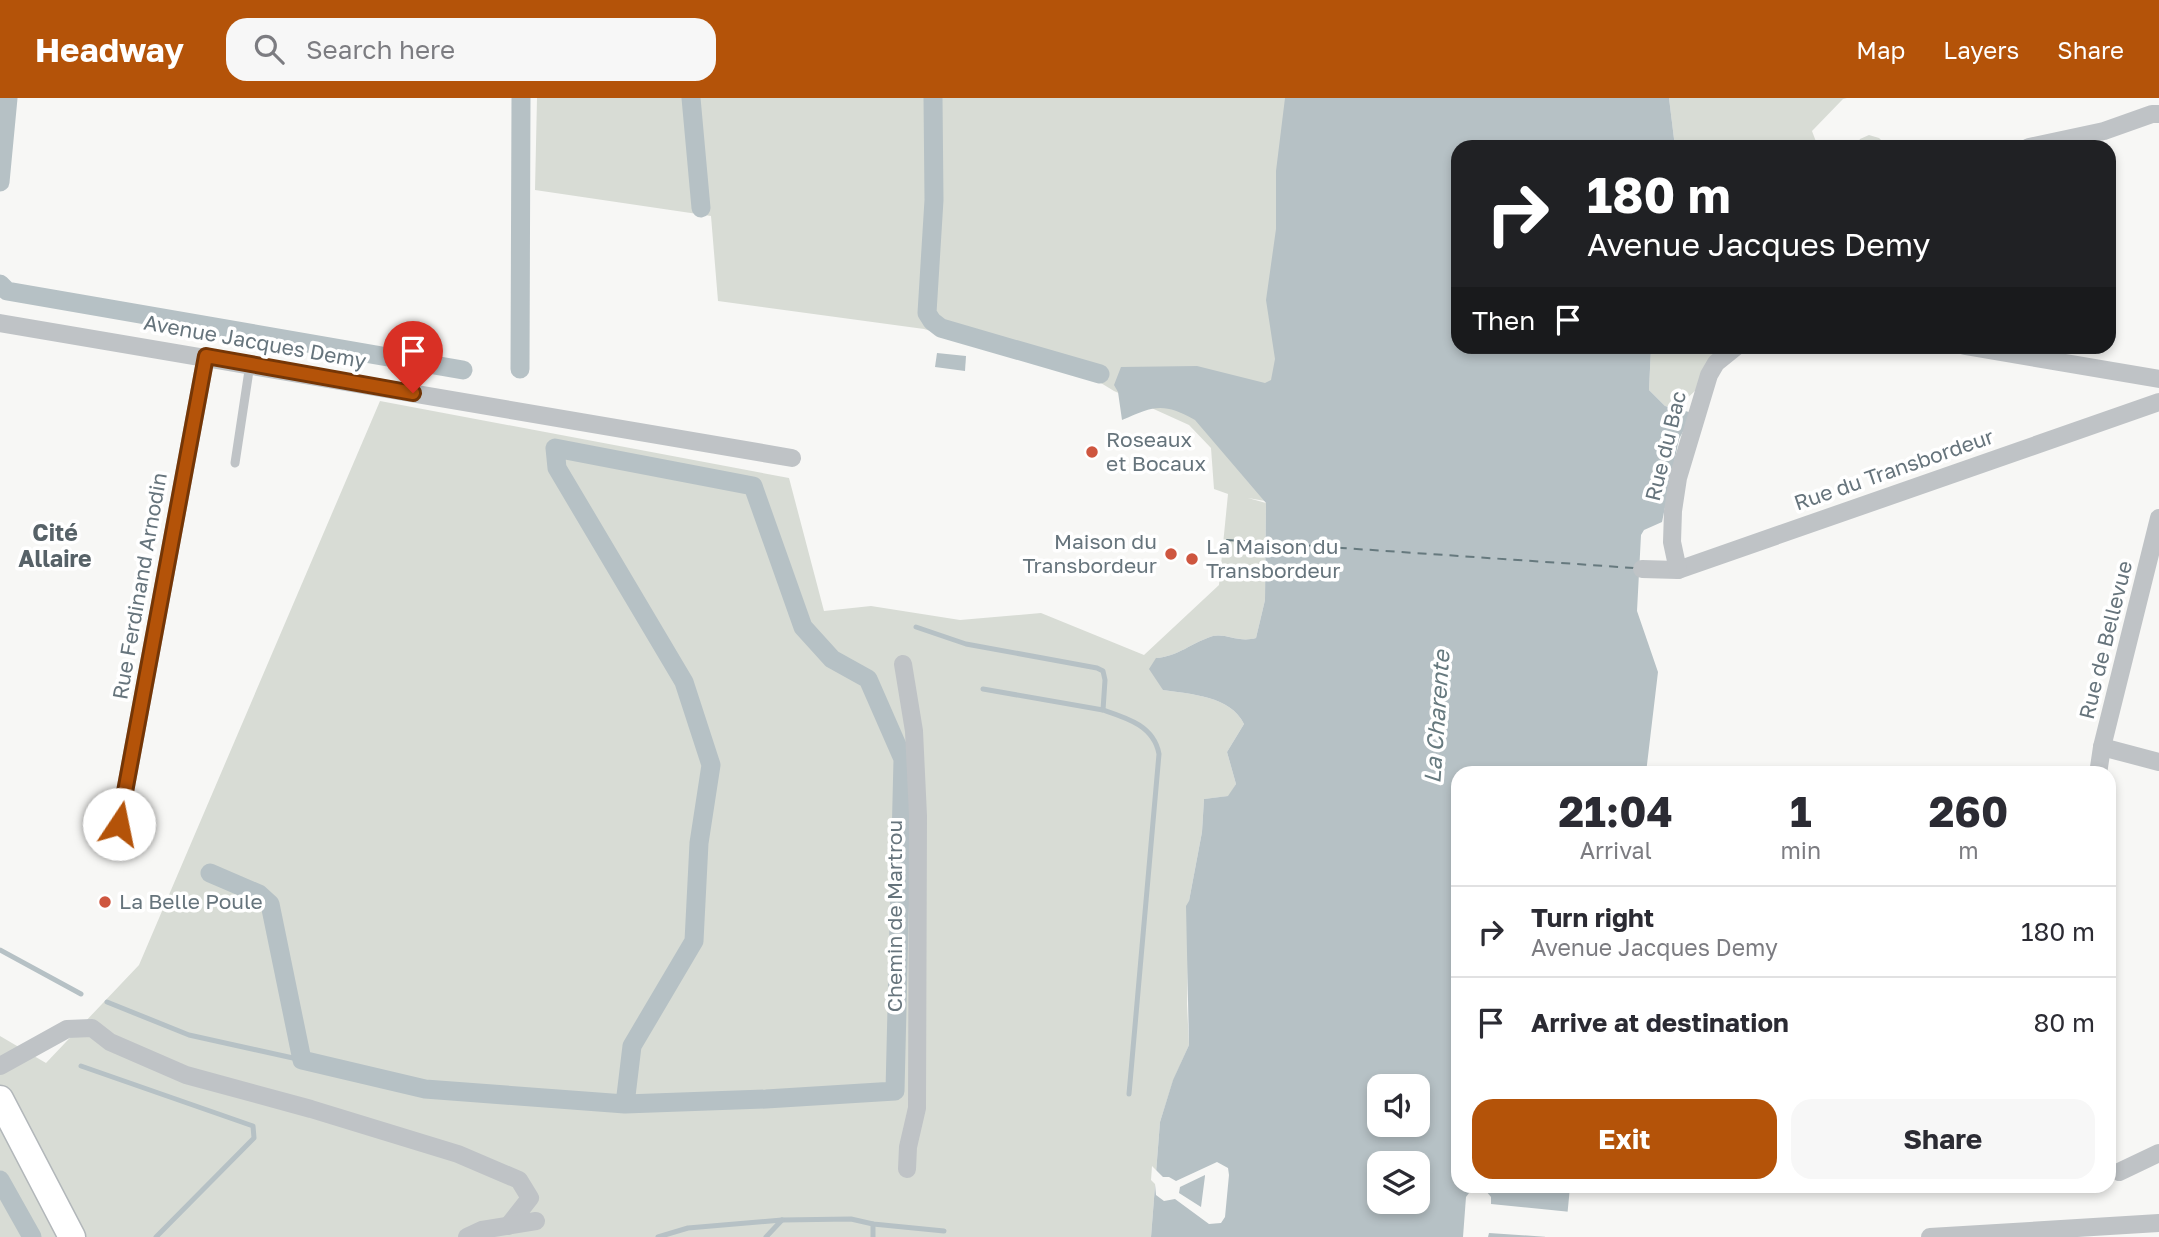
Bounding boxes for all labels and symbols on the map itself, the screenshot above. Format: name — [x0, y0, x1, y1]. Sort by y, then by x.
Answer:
street label: Avenue Jacques Demy — [142, 309, 369, 373]
pin — [383, 321, 443, 393]
street label: Rue du Bac — [1639, 388, 1691, 503]
street label: Rue du Transbordeur — [1790, 423, 1997, 515]
place label: Roseaux et Bocaux — [1106, 426, 1207, 476]
marker: Roseaux et Bocaux — [1084, 444, 1100, 460]
street label: Rue Ferdinand Arnodin — [106, 470, 172, 701]
district label: Cité Allaire — [18, 518, 92, 572]
place label: Maison du Transbordeur — [1022, 528, 1157, 578]
place label: La Maison du Transbordeur — [1206, 533, 1341, 583]
marker: Maison du Transbordeur — [1163, 546, 1179, 562]
marker: La Maison du Transbordeur — [1184, 551, 1200, 567]
street label: Rue de Bellevue — [2073, 558, 2137, 722]
water label: La Charente — [1417, 648, 1455, 784]
position arrow — [82, 787, 156, 861]
street label: Chemin de Martrou — [881, 820, 907, 1012]
place label: La Belle Poule — [119, 888, 263, 914]
marker: La Belle Poule — [97, 894, 113, 910]

